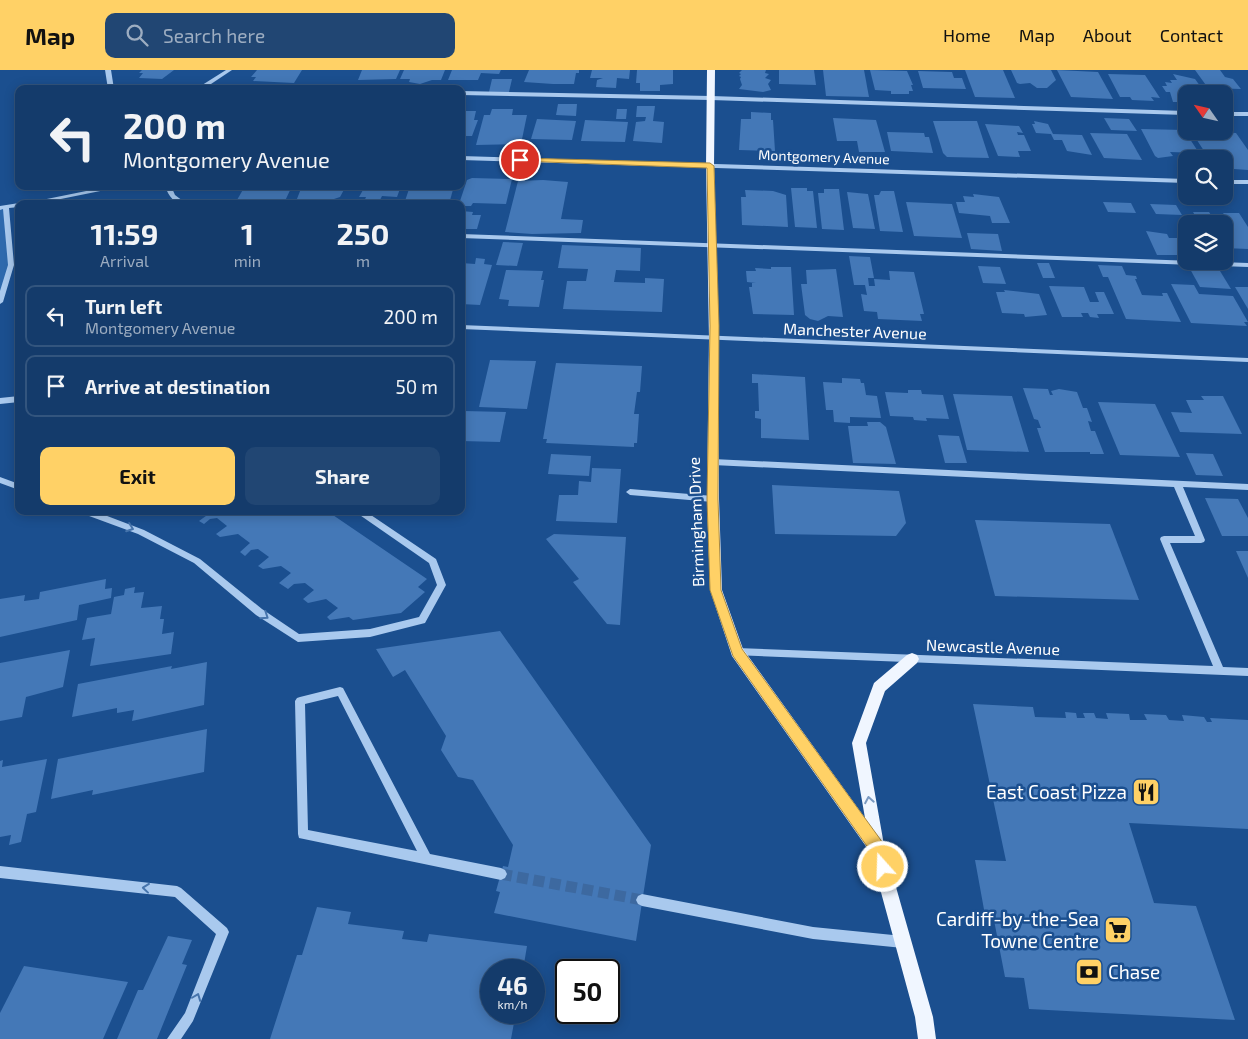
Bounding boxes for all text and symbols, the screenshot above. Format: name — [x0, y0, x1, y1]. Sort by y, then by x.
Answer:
search box — [105, 13, 455, 58]
text: Map — [25, 21, 75, 50]
icon: search — [123, 21, 151, 49]
text: Search here — [163, 24, 265, 47]
text: Home — [943, 24, 991, 46]
text: Map — [1019, 24, 1055, 46]
text: About — [1083, 24, 1132, 46]
text: Contact — [1160, 24, 1223, 46]
north arrow — [1178, 85, 1232, 140]
map controls — [1178, 85, 1233, 270]
text: 200 m — [123, 104, 226, 146]
icon: left — [40, 105, 105, 170]
pin — [499, 139, 541, 181]
text: Montgomery Avenue — [123, 146, 330, 172]
icon: arrive — [506, 146, 534, 174]
street label: Montgomery Avenue — [758, 146, 890, 167]
button: search — [1178, 150, 1233, 205]
text: 11:59 — [90, 215, 158, 251]
text: 1 — [241, 215, 254, 251]
text: 250 — [337, 215, 390, 251]
button: layers — [1178, 215, 1233, 270]
text: Arrival — [100, 251, 149, 270]
text: min — [234, 251, 261, 270]
text: m — [356, 251, 370, 270]
text: Turn left — [85, 295, 162, 318]
icon: left — [42, 302, 70, 330]
text: 200 m — [384, 305, 438, 328]
text: Montgomery Avenue — [85, 318, 235, 337]
street label: Manchester Avenue — [783, 319, 927, 342]
icon: arrive — [42, 372, 70, 400]
text: Arrive at destination — [85, 375, 270, 398]
text: 50 m — [395, 375, 438, 398]
button: Exit — [40, 447, 235, 505]
button: Share — [245, 447, 440, 505]
street label: Birmingham Drive — [684, 457, 707, 587]
one-way arrow — [125, 522, 134, 532]
one-way arrow — [260, 610, 269, 619]
street label: Newcastle Avenue — [926, 635, 1060, 658]
restaurant icon: East Coast Pizza — [1131, 777, 1161, 807]
place label: East Coast Pizza — [986, 780, 1127, 803]
one-way arrow — [865, 796, 875, 805]
position arrow — [856, 840, 908, 892]
one-way arrow — [141, 883, 149, 894]
place label: Cardiff-by-the-Sea Towne Centre — [936, 907, 1099, 952]
supermarket icon: Cardiff-by-the-Sea Towne Centre — [1103, 915, 1133, 945]
bank icon: Chase — [1074, 957, 1104, 987]
speed limit sign: 50 — [555, 959, 620, 1024]
place label: Chase — [1108, 960, 1160, 983]
text: 46 — [497, 970, 528, 1000]
one-way arrow — [191, 993, 201, 1002]
text: km/h — [498, 997, 527, 1011]

